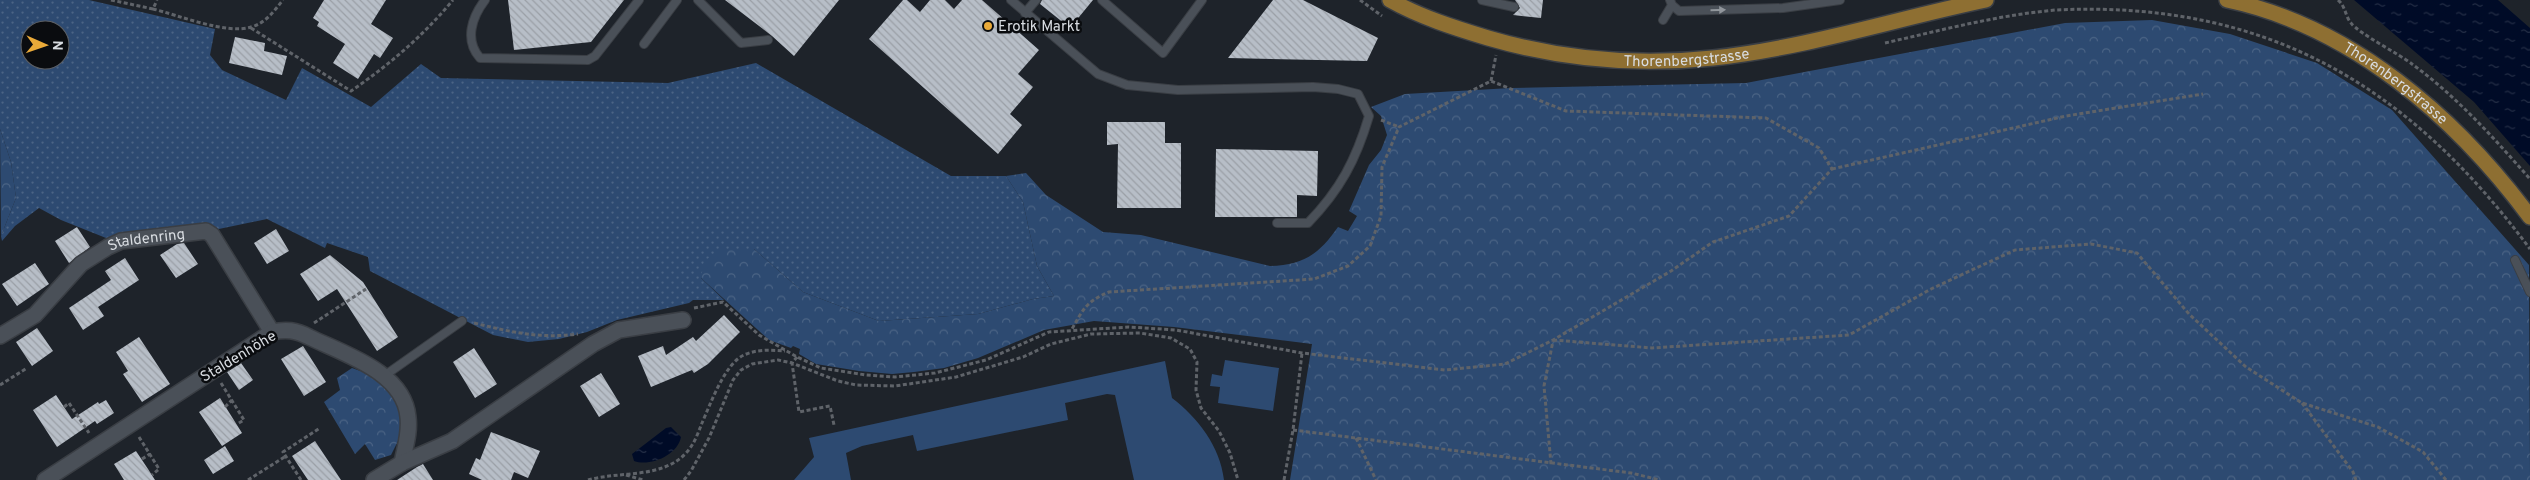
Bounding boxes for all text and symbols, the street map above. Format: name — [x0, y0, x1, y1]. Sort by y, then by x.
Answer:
one-way arrow — [1711, 6, 1727, 14]
place label: Erotik Markt — [998, 18, 1080, 37]
north arrow — [20, 20, 70, 70]
marker: Erotik Markt — [982, 20, 994, 32]
street label: Thorenbergstrasse — [2339, 39, 2451, 130]
text: N — [48, 40, 65, 51]
street label: Thorenbergstrasse — [1623, 45, 1751, 72]
street label: Staldenring — [105, 226, 186, 257]
street label: Staldenhöhe — [197, 327, 280, 387]

